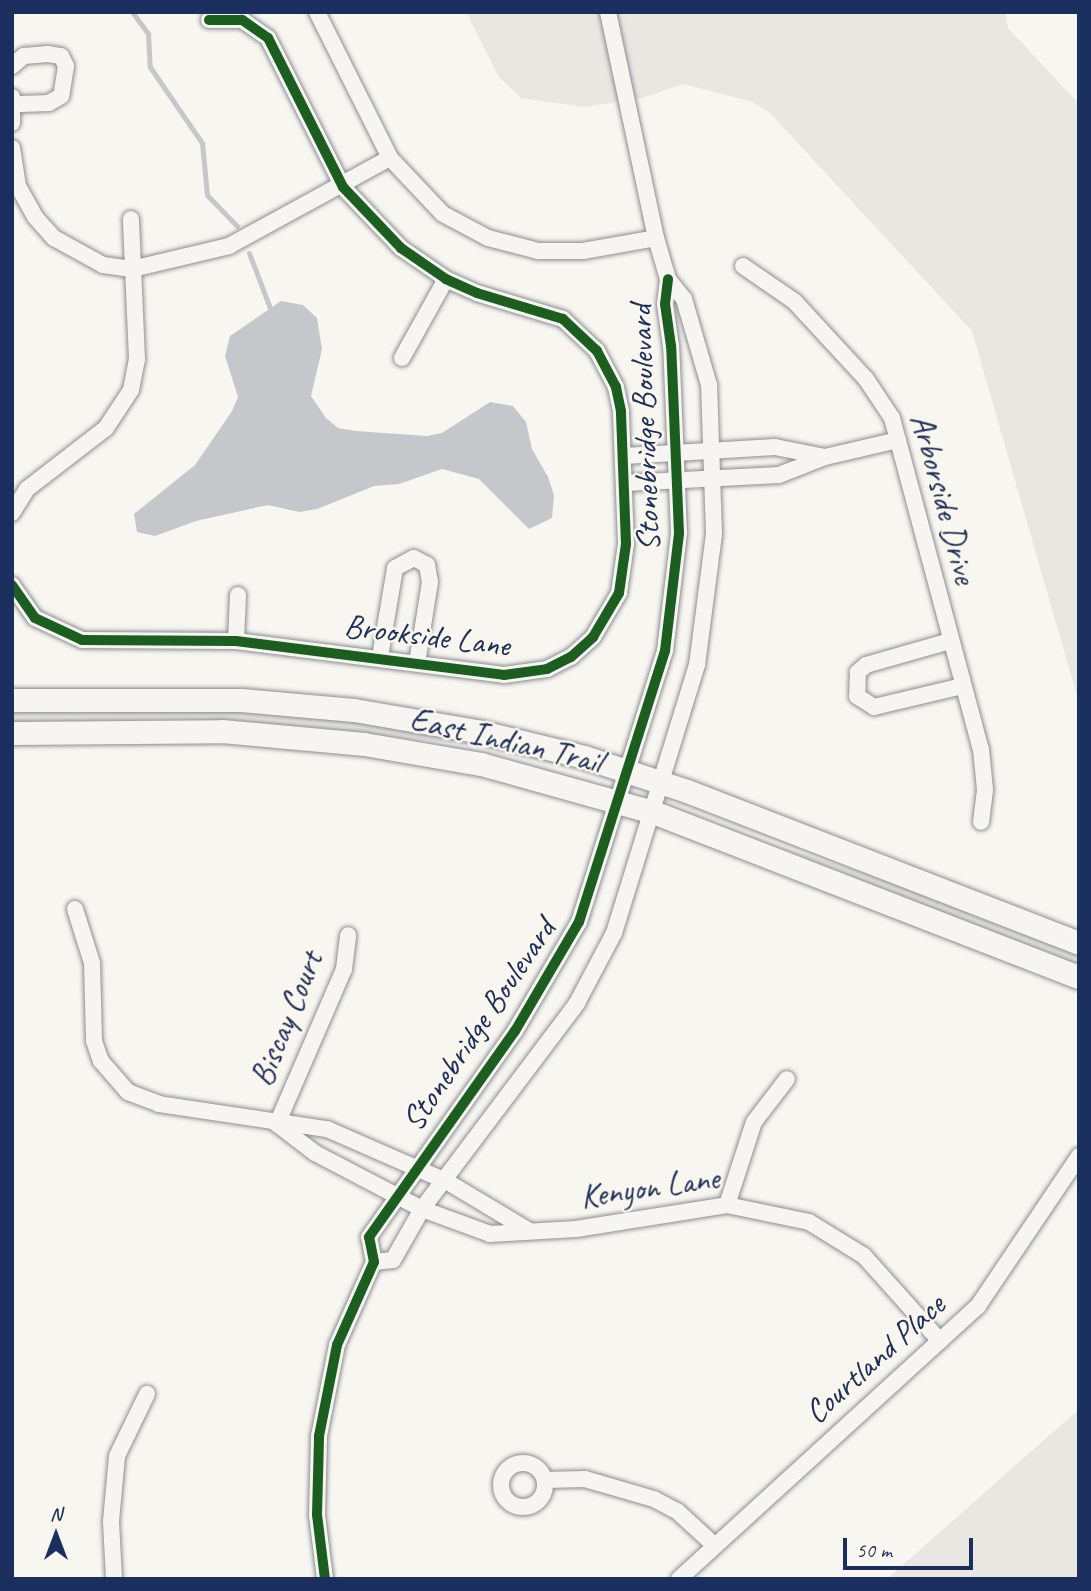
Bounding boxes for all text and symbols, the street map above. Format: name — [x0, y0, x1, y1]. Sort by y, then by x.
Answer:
street label: Stonebridge Boulevard — [621, 303, 669, 553]
street label: Arborside Drive — [901, 410, 985, 588]
street label: Brookside Lane — [341, 606, 513, 666]
street label: East Indian Trail — [406, 700, 606, 782]
street label: Stonebridge Boulevard — [393, 911, 565, 1139]
street label: Biscay Court — [242, 946, 332, 1092]
street label: Kenyon Lane — [578, 1159, 722, 1217]
street label: Courtland Place — [797, 1286, 953, 1432]
north arrow — [21, 1500, 91, 1570]
text: N — [50, 1502, 62, 1526]
scale bar — [846, 1524, 976, 1568]
text: 50 m — [856, 1537, 892, 1563]

